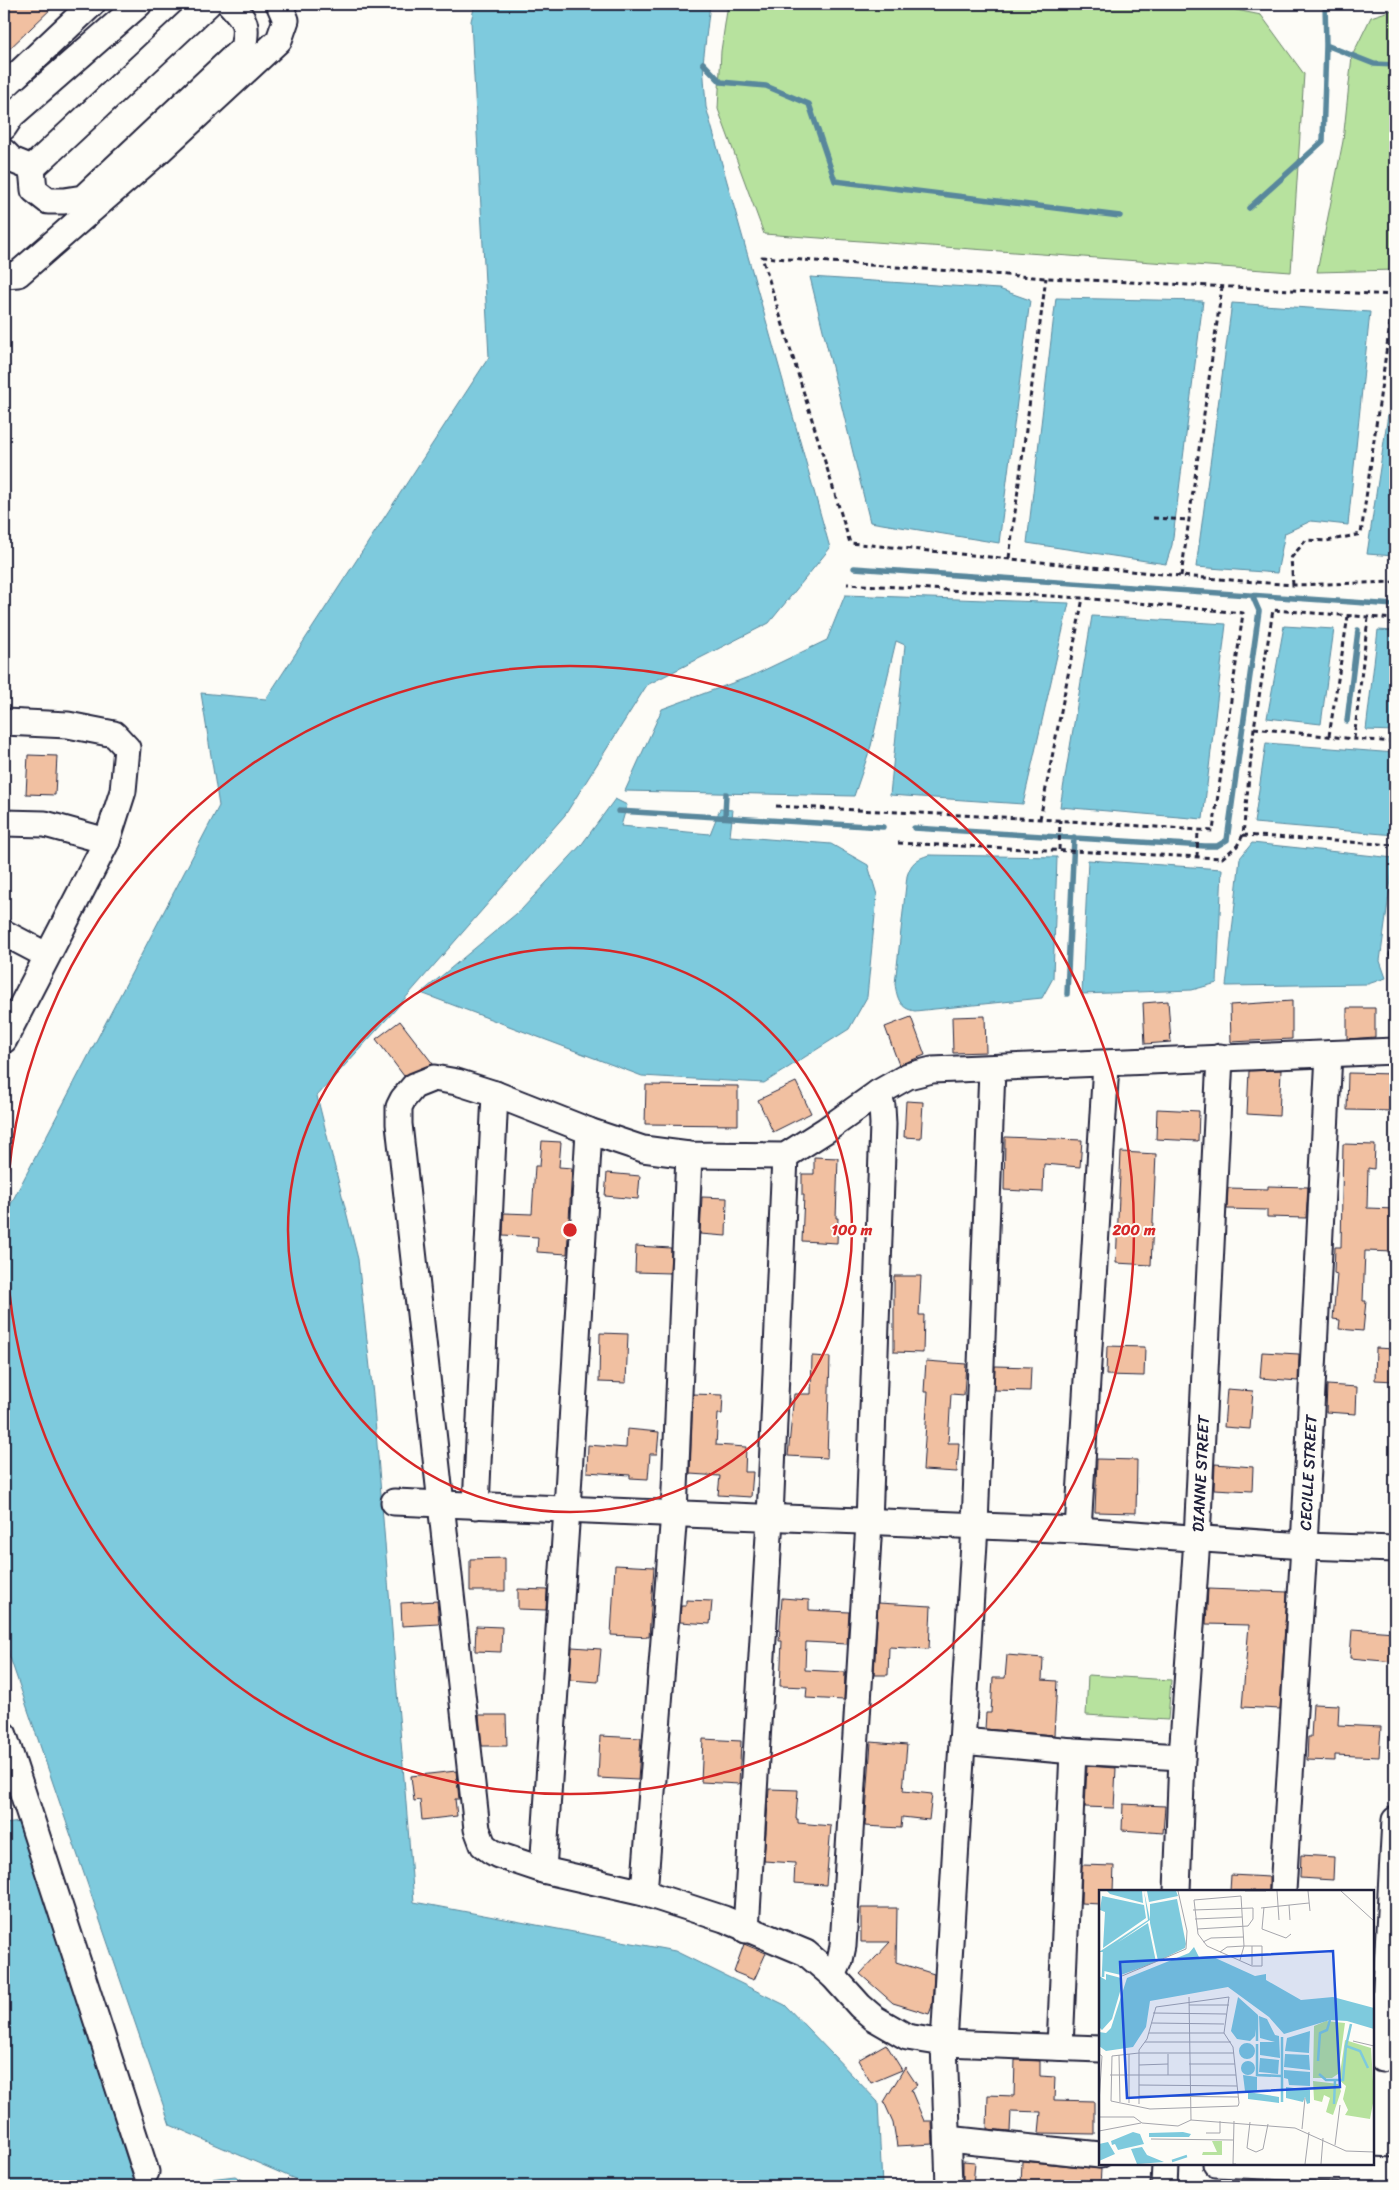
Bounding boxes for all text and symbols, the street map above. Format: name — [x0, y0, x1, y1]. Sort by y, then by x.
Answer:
text: 100 m — [832, 1217, 873, 1243]
text: 200 m — [1111, 1217, 1156, 1243]
centre of rings — [561, 1221, 579, 1239]
street label: CECILLE STREET — [1290, 1413, 1325, 1531]
street label: DIANNE STREET — [1183, 1414, 1217, 1533]
inset map — [1099, 1890, 1374, 2165]

